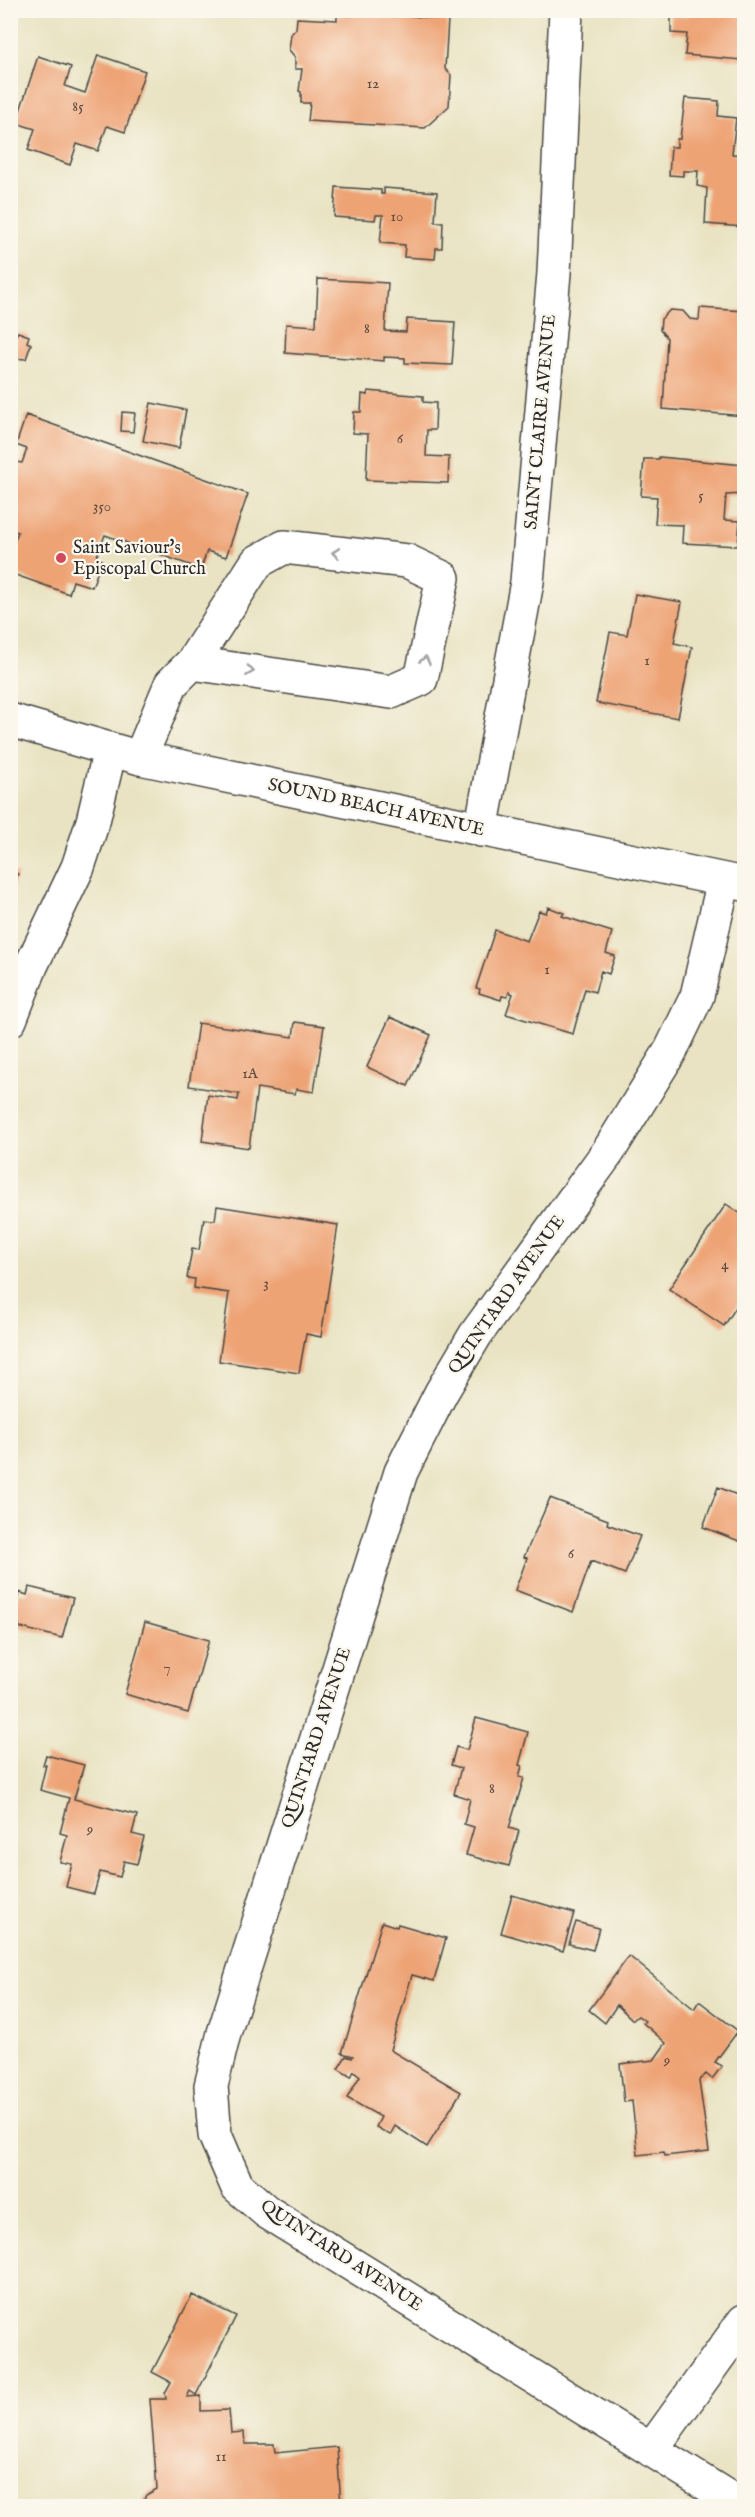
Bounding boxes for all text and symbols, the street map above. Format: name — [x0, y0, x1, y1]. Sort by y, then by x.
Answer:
house number: 12 — [367, 74, 379, 93]
house number: 85 — [72, 97, 84, 116]
house number: 10 — [391, 207, 403, 226]
street label: SAINT CLAIRE AVENUE — [520, 313, 562, 531]
house number: 8 — [364, 319, 370, 338]
house number: 6 — [397, 429, 404, 448]
house number: 5 — [698, 486, 704, 505]
house number: 350 — [93, 497, 111, 516]
place label: Saint Saviour's Episcopal Church — [73, 537, 206, 581]
one-way arrow — [332, 547, 341, 560]
marker: Saint Saviour's Episcopal Church — [54, 551, 68, 565]
house number: 1 — [644, 651, 650, 670]
one-way arrow — [418, 656, 431, 666]
one-way arrow — [245, 665, 254, 677]
street label: SOUND BEACH AVENUE — [266, 774, 486, 842]
house number: 1 — [544, 960, 550, 979]
house number: 1A — [242, 1064, 259, 1083]
street label: QUINTARD AVENUE — [443, 1211, 571, 1379]
house number: 4 — [721, 1255, 729, 1274]
house number: 3 — [263, 1274, 269, 1293]
house number: 6 — [568, 1544, 575, 1563]
street label: QUINTARD AVENUE — [277, 1645, 357, 1831]
house number: 7 — [163, 1658, 171, 1677]
house number: 8 — [489, 1779, 495, 1798]
house number: 9 — [86, 1820, 93, 1839]
house number: 9 — [663, 2051, 670, 2070]
street label: QUINTARD AVENUE — [256, 2195, 426, 2317]
house number: 11 — [215, 2447, 227, 2466]

